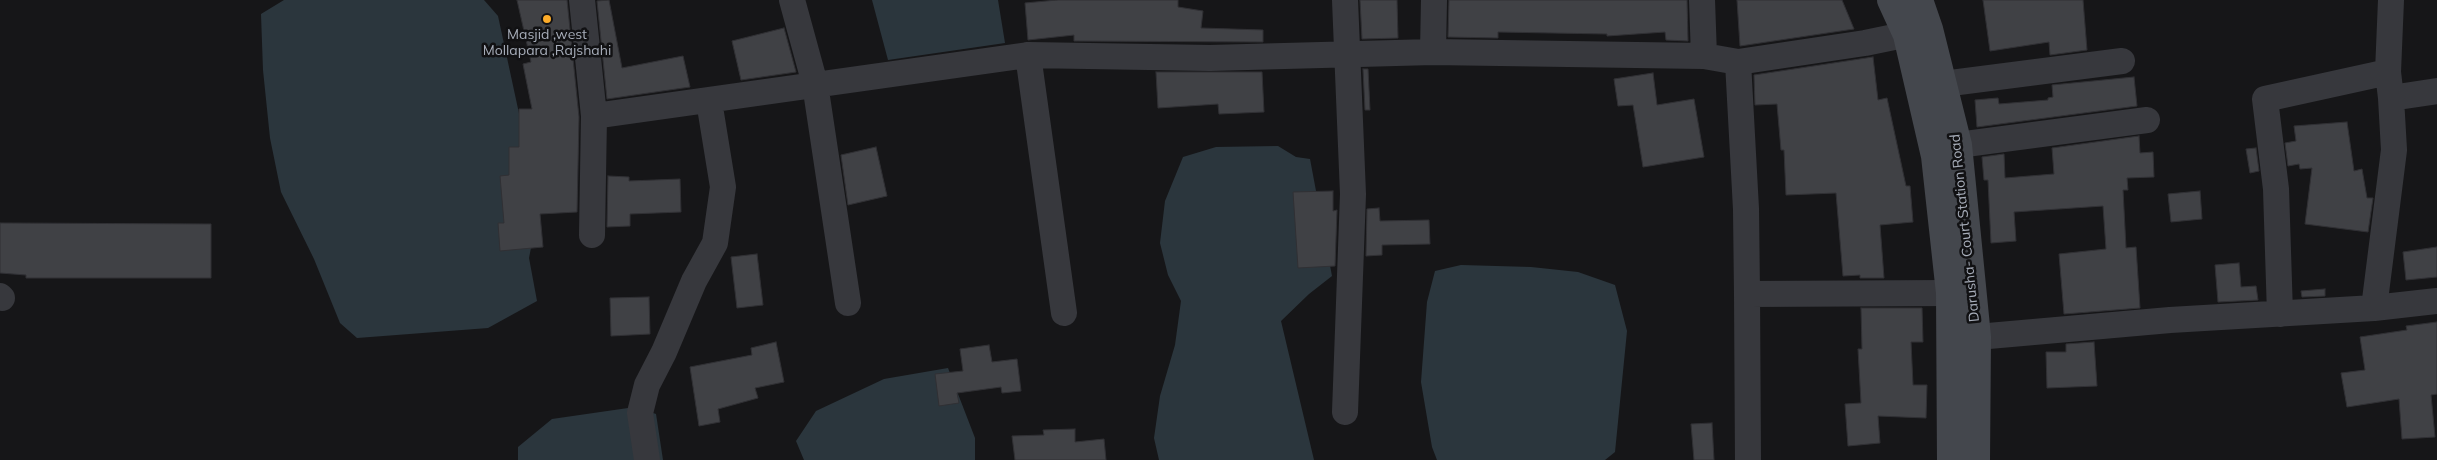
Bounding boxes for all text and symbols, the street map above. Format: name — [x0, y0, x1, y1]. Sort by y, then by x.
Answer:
marker: Masjid ,west Mollapara ,Rajshahi — [541, 13, 553, 25]
place label: Masjid ,west Mollapara ,Rajshahi — [483, 27, 611, 59]
street label: Darusha- Court Station Road — [1947, 133, 1983, 323]

